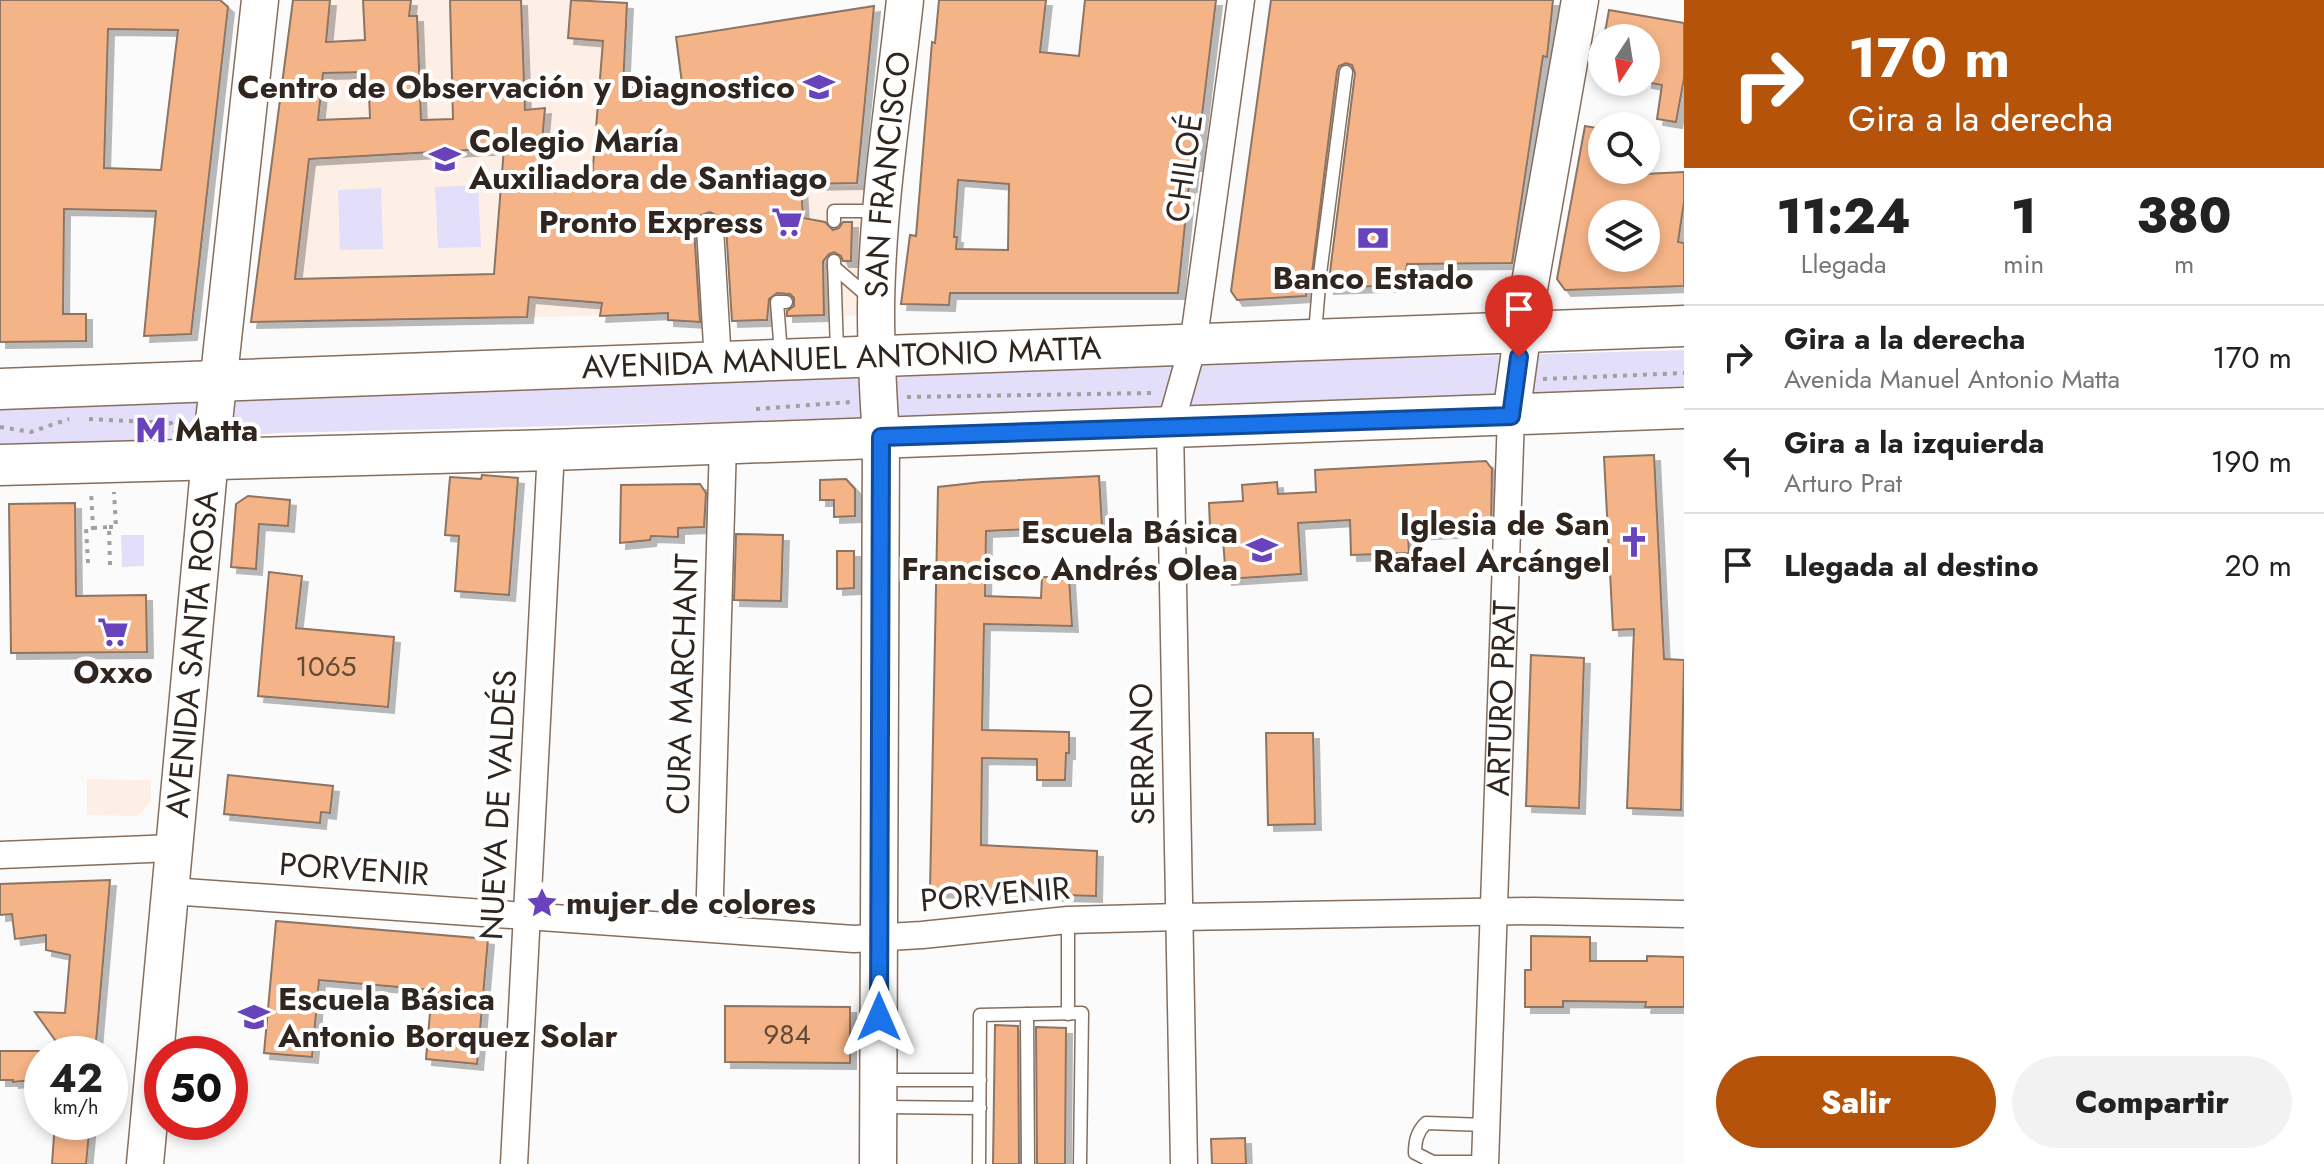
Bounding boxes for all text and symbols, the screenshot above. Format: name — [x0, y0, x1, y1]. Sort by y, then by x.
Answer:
text: 170 m — [1848, 17, 2010, 98]
north arrow — [1588, 24, 1660, 96]
map controls — [1588, 24, 1660, 272]
icon: right — [1716, 32, 1820, 136]
street label: SAN FRANCISCO — [853, 49, 922, 299]
place label: Centro de Observación y Diagnostico — [237, 64, 795, 110]
school or university icon: Centro de Observación y Diagnostico — [802, 70, 836, 104]
text: Gira a la derecha — [1848, 92, 2113, 144]
street label: CHILOÉ — [1154, 111, 1214, 225]
button: search — [1588, 112, 1660, 184]
place label: Colegio María Auxiliadora de Santiago — [468, 118, 827, 201]
school or university icon: Colegio María Auxiliadora de Santiago — [428, 142, 462, 176]
text: 11:24 — [1777, 182, 1911, 251]
text: 1 — [2011, 182, 2036, 251]
text: 380 — [2137, 182, 2231, 251]
place label: Pronto Express — [539, 199, 763, 245]
button: layers — [1588, 200, 1660, 272]
supermarket icon: Pronto Express — [770, 205, 804, 239]
bank icon: Banco Estado — [1356, 221, 1390, 255]
text: Llegada — [1801, 245, 1887, 283]
text: min — [2003, 245, 2044, 283]
text: m — [2174, 245, 2194, 283]
place label: Banco Estado — [1272, 255, 1474, 301]
pin — [1485, 275, 1553, 357]
icon: arrive — [1497, 287, 1541, 331]
text: Gira a la derecha — [1784, 317, 2025, 360]
street label: AVENIDA MANUEL ANTONIO MATTA — [581, 325, 1102, 390]
icon: right — [1716, 335, 1760, 379]
text: 170 m — [2212, 336, 2292, 379]
text: Avenida Manuel Antonio Matta — [1784, 360, 2120, 398]
place label: Matta — [175, 407, 258, 453]
metro station icon: Matta — [134, 413, 168, 447]
text: Gira a la izquierda — [1784, 421, 2044, 464]
icon: left — [1716, 439, 1760, 483]
text: 190 m — [2211, 440, 2292, 483]
text: Arturo Prat — [1784, 464, 1902, 502]
street label: AVENIDA SANTA ROSA — [154, 488, 230, 820]
place label: Iglesia de San Rafael Arcángel — [1373, 501, 1610, 584]
place label: Escuela Básica Francisco Andrés Olea — [901, 509, 1238, 592]
church icon: Iglesia de San Rafael Arcángel — [1617, 525, 1651, 559]
school or university icon: Escuela Básica Francisco Andrés Olea — [1245, 533, 1279, 567]
icon: arrive — [1716, 543, 1760, 587]
text: Llegada al destino — [1784, 544, 2039, 587]
text: 20 m — [2225, 544, 2292, 587]
street label: CURA MARCHANT — [654, 553, 710, 815]
street label: ARTURO PRAT — [1475, 599, 1528, 797]
supermarket icon: Oxxo — [96, 615, 130, 649]
house number: 1065 — [295, 646, 357, 687]
place label: Oxxo — [73, 649, 153, 695]
street label: NUEVA DE VALDÉS — [468, 669, 528, 941]
street label: SERRANO — [1118, 683, 1166, 825]
street label: PORVENIR — [278, 841, 431, 897]
street label: PORVENIR — [918, 865, 1072, 923]
place label: mujer de colores — [566, 880, 816, 926]
place icon: mujer de colores — [525, 886, 559, 920]
position arrow — [837, 975, 921, 1059]
place label: Escuela Básica Antonio Borquez Solar — [277, 976, 618, 1059]
school or university icon: Escuela Básica Antonio Borquez Solar — [237, 1000, 271, 1034]
house number: 984 — [763, 1014, 811, 1055]
speed limit sign: 50 — [144, 1036, 248, 1140]
text: 42 — [49, 1049, 103, 1107]
button: Salir — [1716, 1056, 1996, 1148]
button: Compartir — [2012, 1056, 2292, 1148]
text: km/h — [53, 1093, 99, 1122]

